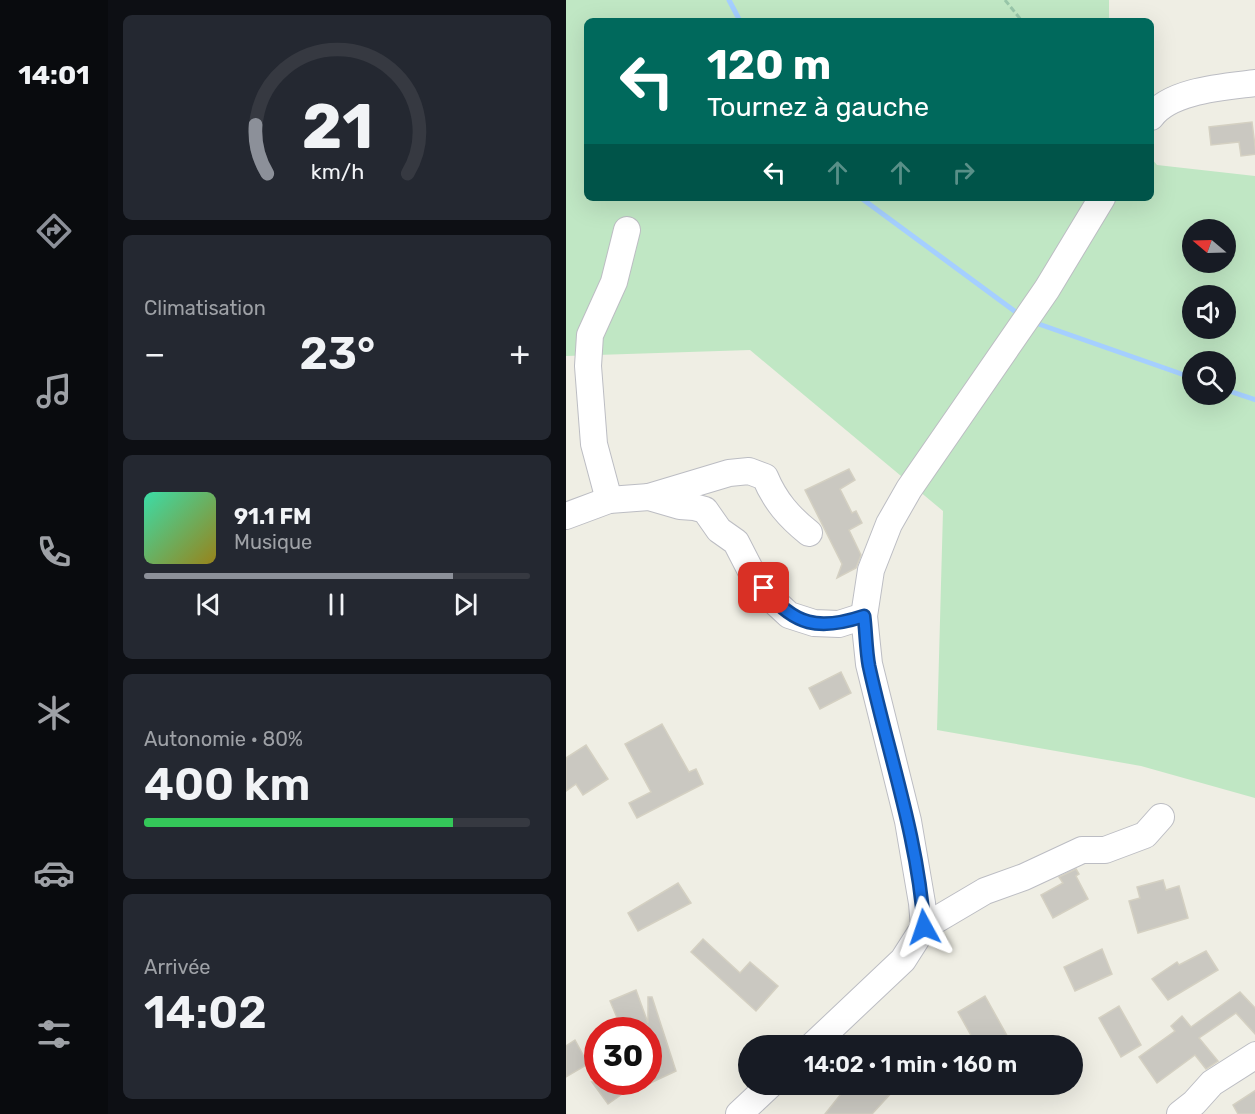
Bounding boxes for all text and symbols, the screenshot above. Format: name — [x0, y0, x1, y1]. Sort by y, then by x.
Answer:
text: 120 m — [707, 40, 831, 90]
icon: left — [608, 42, 686, 120]
text: 14:01 — [18, 59, 90, 91]
text: 21 — [301, 91, 373, 165]
text: Tournez à gauche — [707, 91, 929, 123]
icon: left — [758, 156, 791, 189]
icon: ahead — [821, 156, 854, 189]
icon: ahead — [884, 156, 917, 189]
icon: right — [947, 156, 980, 189]
text: km/h — [310, 160, 364, 185]
icon: directions — [33, 210, 75, 252]
north arrow — [1182, 219, 1236, 273]
map controls — [1182, 219, 1236, 405]
button: sound — [1182, 285, 1236, 339]
text: Climatisation — [144, 296, 266, 320]
text: 23° — [300, 327, 375, 380]
text: − — [144, 334, 165, 373]
text: + — [509, 334, 530, 373]
button: search — [1182, 351, 1236, 405]
icon: music — [33, 370, 75, 412]
text: 91.1 FM — [234, 503, 311, 530]
text: Musique — [234, 530, 312, 554]
icon: phone — [33, 531, 75, 573]
pin — [738, 562, 789, 613]
icon: arrive — [747, 571, 780, 604]
icon: previous — [192, 588, 225, 621]
icon: pause — [320, 588, 353, 621]
icon: next — [449, 588, 482, 621]
icon: climate — [33, 692, 75, 734]
text: Autonomie · 80% — [144, 727, 303, 751]
text: 400 km — [144, 758, 311, 811]
icon: car — [33, 852, 75, 894]
position arrow — [892, 895, 956, 959]
text: Arrivée — [144, 955, 211, 979]
text: 14:02 — [144, 986, 267, 1039]
icon: filters — [33, 1013, 75, 1055]
speed limit sign: 30 — [584, 1017, 662, 1095]
text: 14:02 · 1 min · 160 m — [804, 1051, 1017, 1078]

